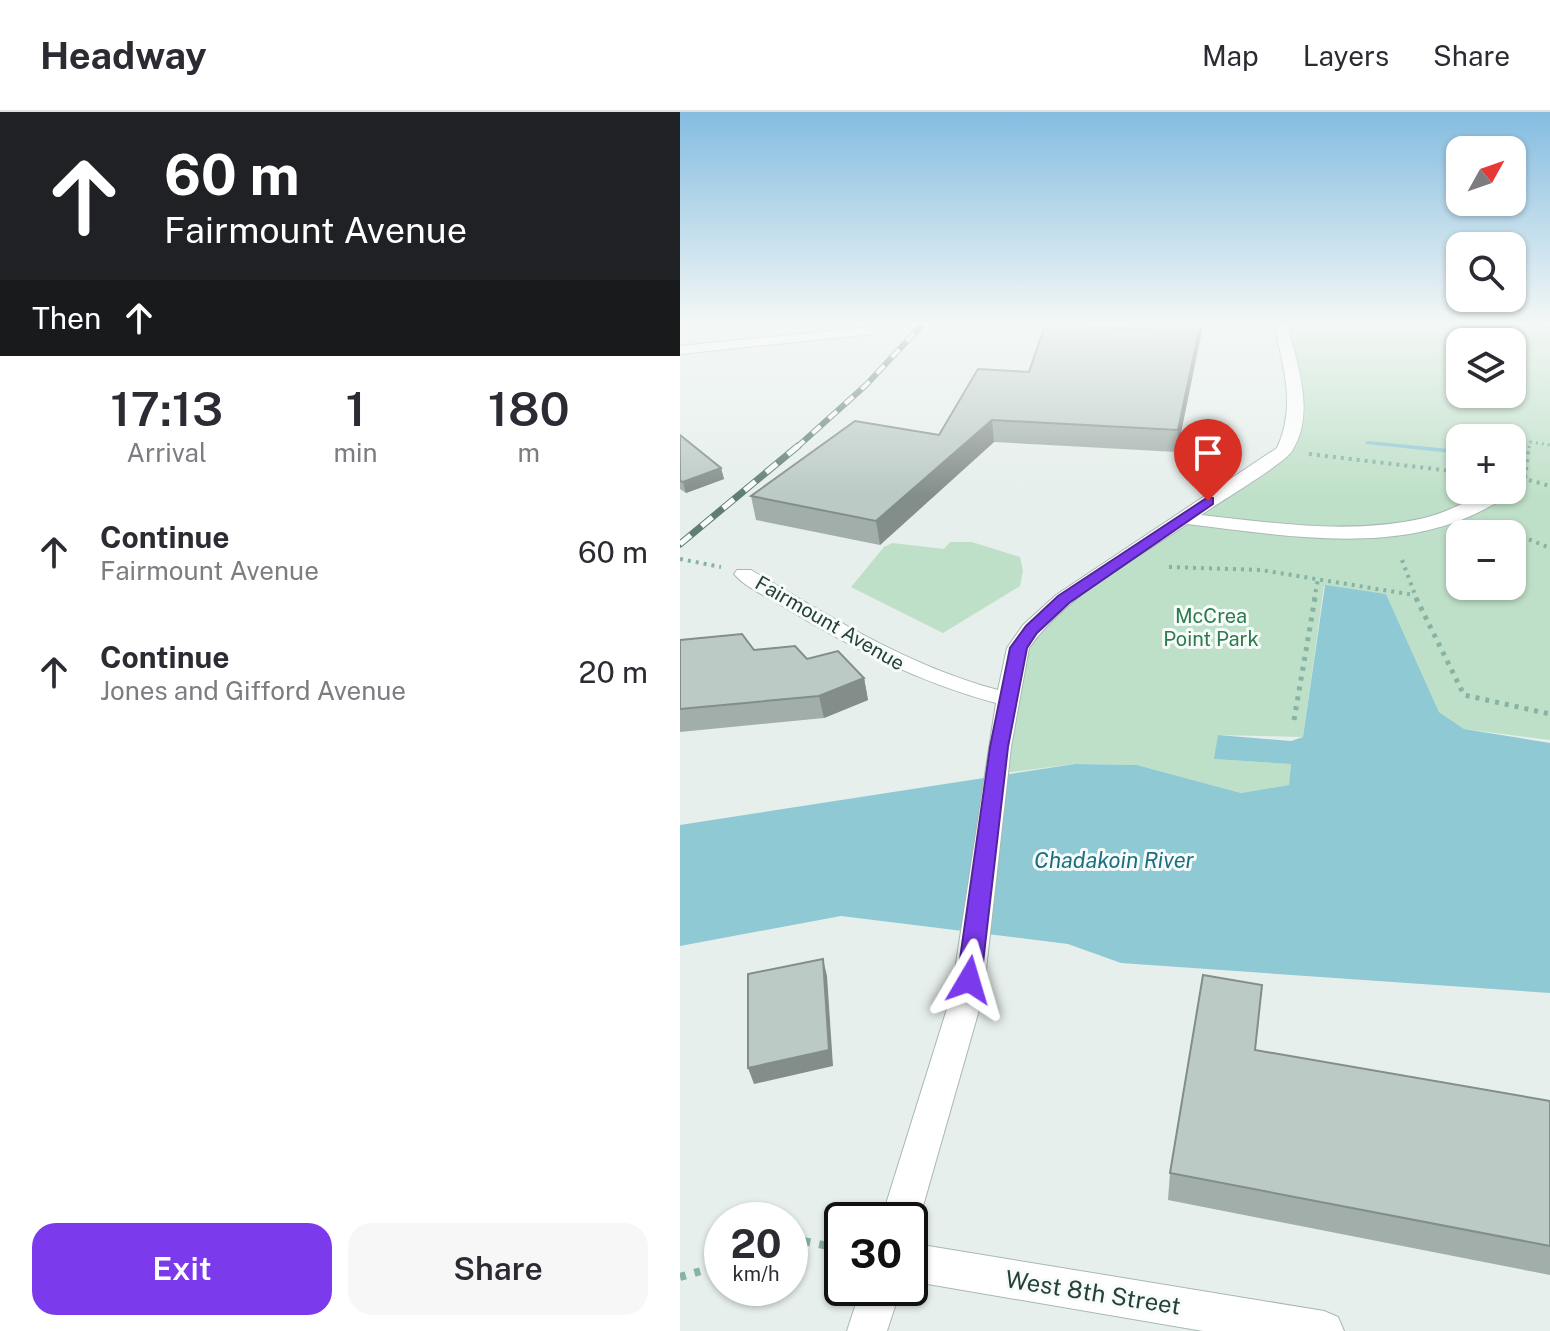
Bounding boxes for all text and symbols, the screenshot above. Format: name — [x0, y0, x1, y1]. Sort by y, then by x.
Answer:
text: Headway — [40, 33, 207, 78]
text: Map — [1202, 39, 1259, 72]
text: Layers — [1303, 39, 1389, 72]
text: Share — [1433, 39, 1510, 72]
north arrow — [1446, 136, 1526, 216]
map controls — [1446, 136, 1526, 600]
text: 60 m — [164, 142, 300, 208]
icon: ahead — [32, 144, 136, 248]
text: Fairmount Avenue — [164, 209, 467, 251]
button: search — [1446, 232, 1526, 312]
icon: ahead — [117, 296, 161, 340]
text: Then — [32, 300, 101, 336]
button: layers — [1446, 328, 1526, 408]
text: 17:13 — [110, 380, 223, 437]
text: 1 — [345, 380, 366, 437]
text: 180 — [488, 380, 570, 437]
pin — [1174, 419, 1242, 501]
button: + — [1446, 424, 1526, 504]
icon: arrive — [1186, 431, 1230, 475]
text: Arrival — [127, 437, 207, 468]
text: min — [333, 437, 378, 468]
text: m — [518, 437, 540, 468]
text: Continue — [100, 519, 230, 555]
button: − — [1446, 520, 1526, 600]
icon: ahead — [32, 530, 76, 574]
text: 60 m — [578, 534, 648, 570]
text: Fairmount Avenue — [100, 555, 319, 586]
street label: Fairmount Avenue — [751, 571, 909, 675]
park label: McCrea Point Park — [1163, 604, 1259, 651]
text: Continue — [100, 639, 230, 675]
icon: ahead — [32, 650, 76, 694]
text: 20 m — [579, 654, 648, 690]
text: Jones and Gifford Avenue — [100, 675, 406, 706]
water label: Chadakoin River — [1034, 847, 1195, 873]
position arrow — [927, 938, 1011, 1022]
speed limit sign: 30 — [824, 1202, 928, 1306]
text: 20 — [730, 1220, 782, 1267]
button: Exit — [32, 1223, 332, 1315]
button: Share — [348, 1223, 648, 1315]
text: km/h — [732, 1262, 780, 1286]
street label: West 8th Street — [1004, 1264, 1183, 1320]

